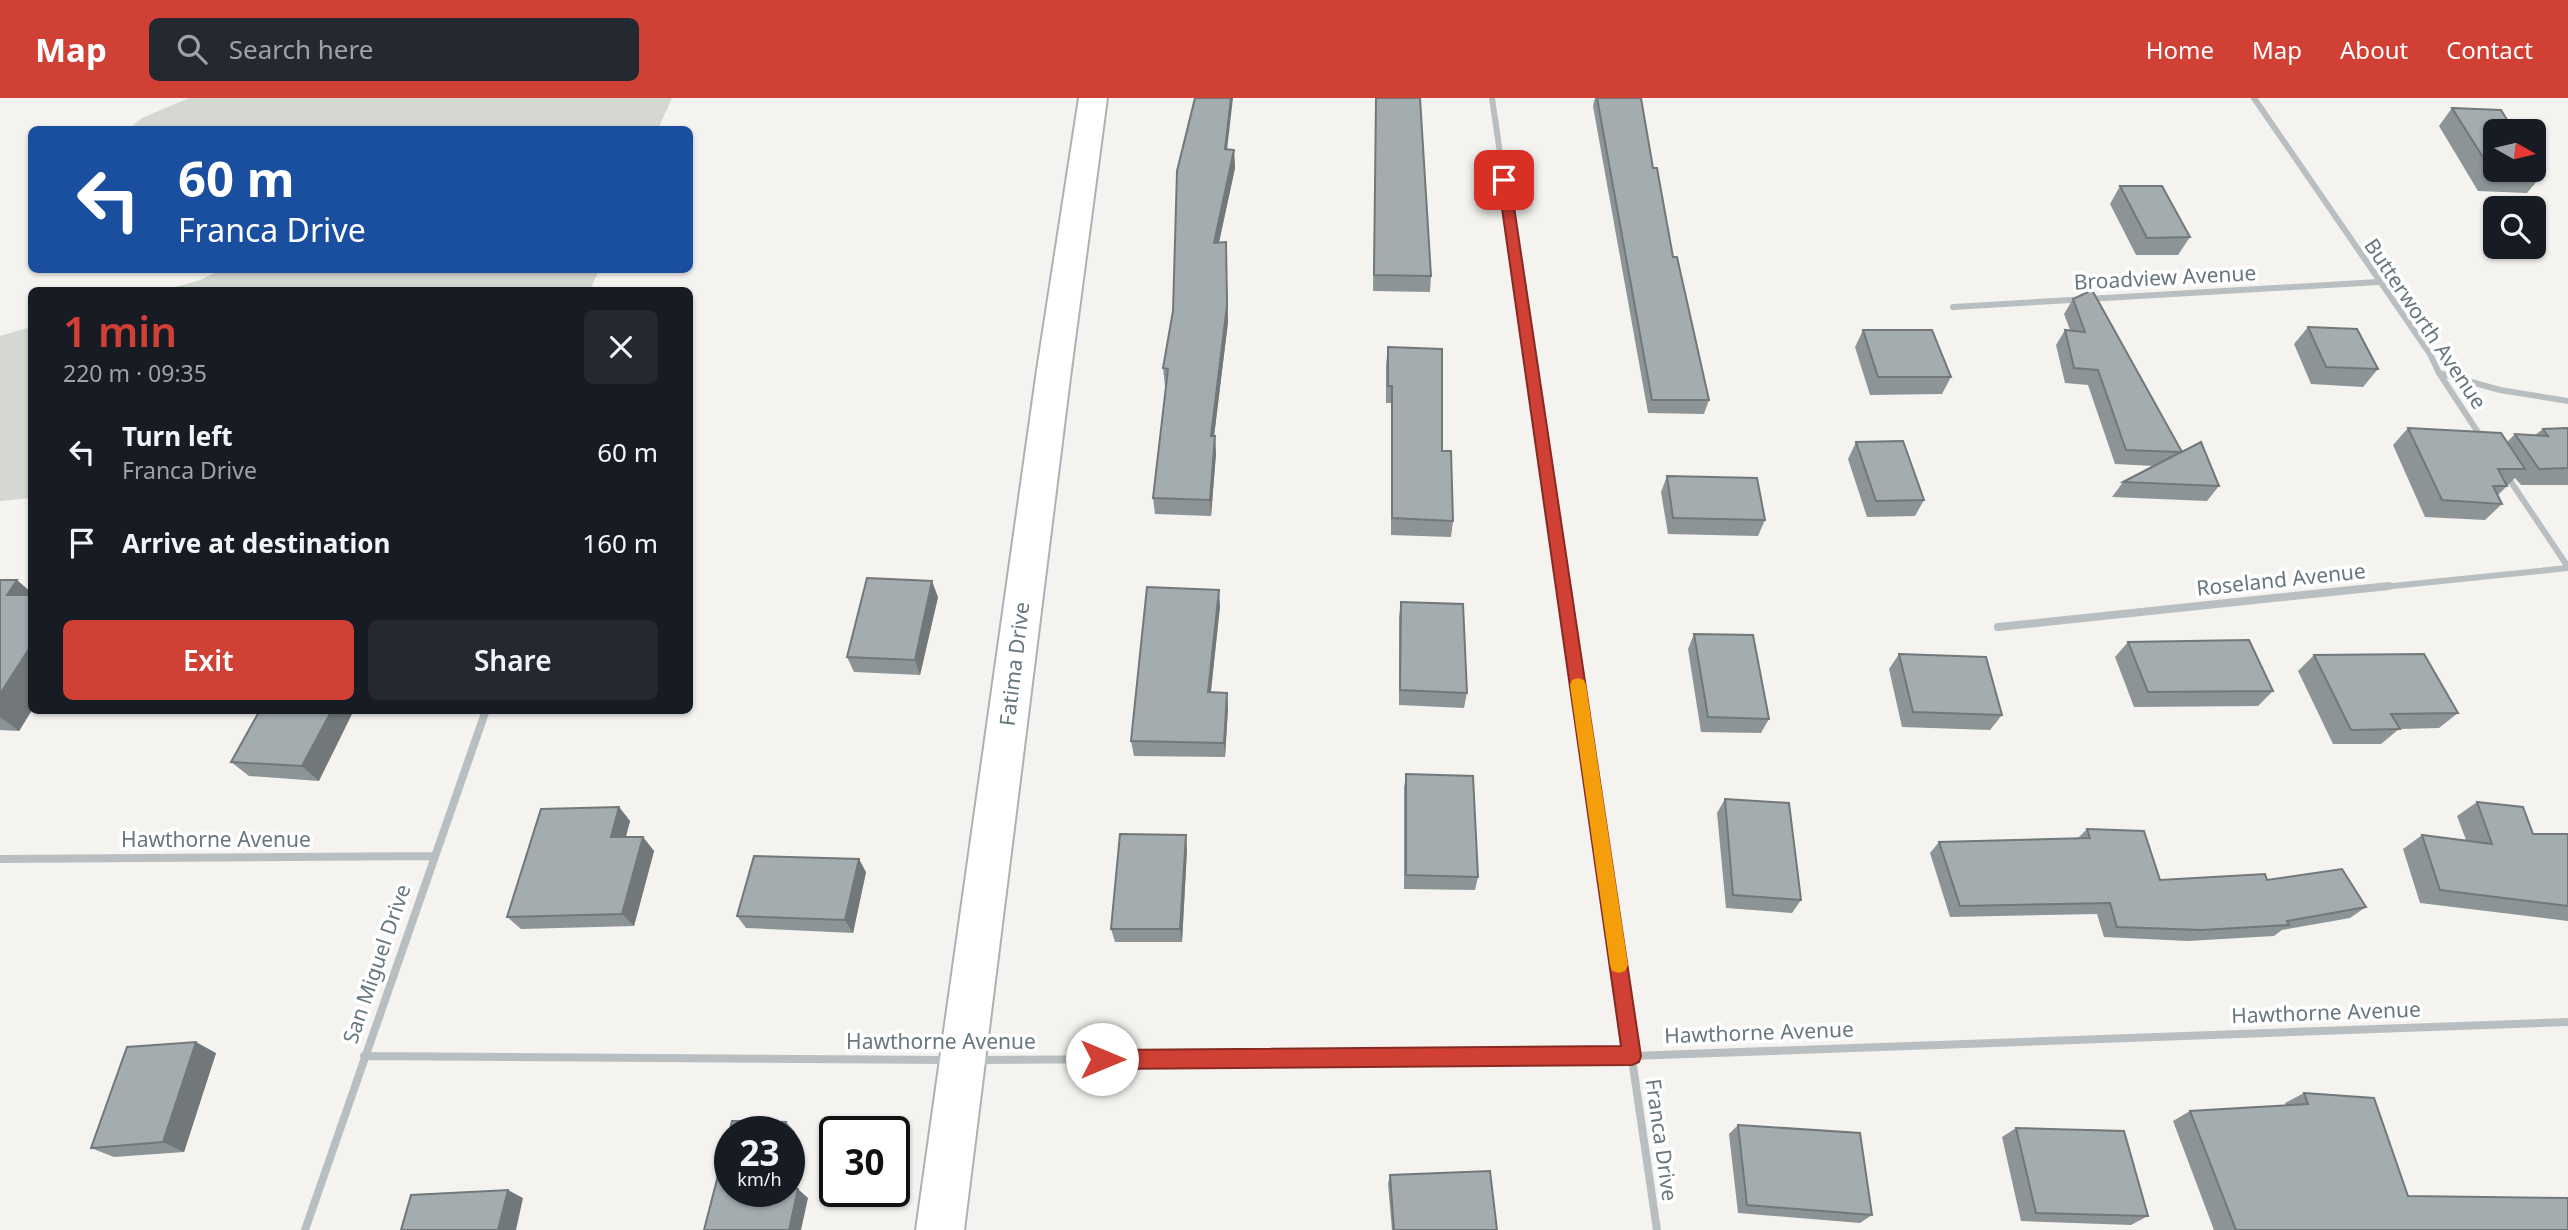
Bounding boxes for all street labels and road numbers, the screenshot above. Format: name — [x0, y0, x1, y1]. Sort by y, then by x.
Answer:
street label: Butterworth Avenue — [2358, 233, 2493, 414]
street label: Broadview Avenue — [2073, 258, 2257, 296]
street label: Roseland Avenue — [2195, 556, 2367, 602]
street label: Fatima Drive — [993, 600, 1035, 727]
street label: Hawthorne Avenue — [121, 825, 311, 853]
street label: San Miguel Drive — [336, 880, 416, 1047]
street label: Hawthorne Avenue — [2231, 995, 2421, 1029]
street label: Hawthorne Avenue — [1664, 1015, 1854, 1049]
street label: Hawthorne Avenue — [846, 1027, 1036, 1055]
street label: Franca Drive — [1640, 1077, 1684, 1203]

